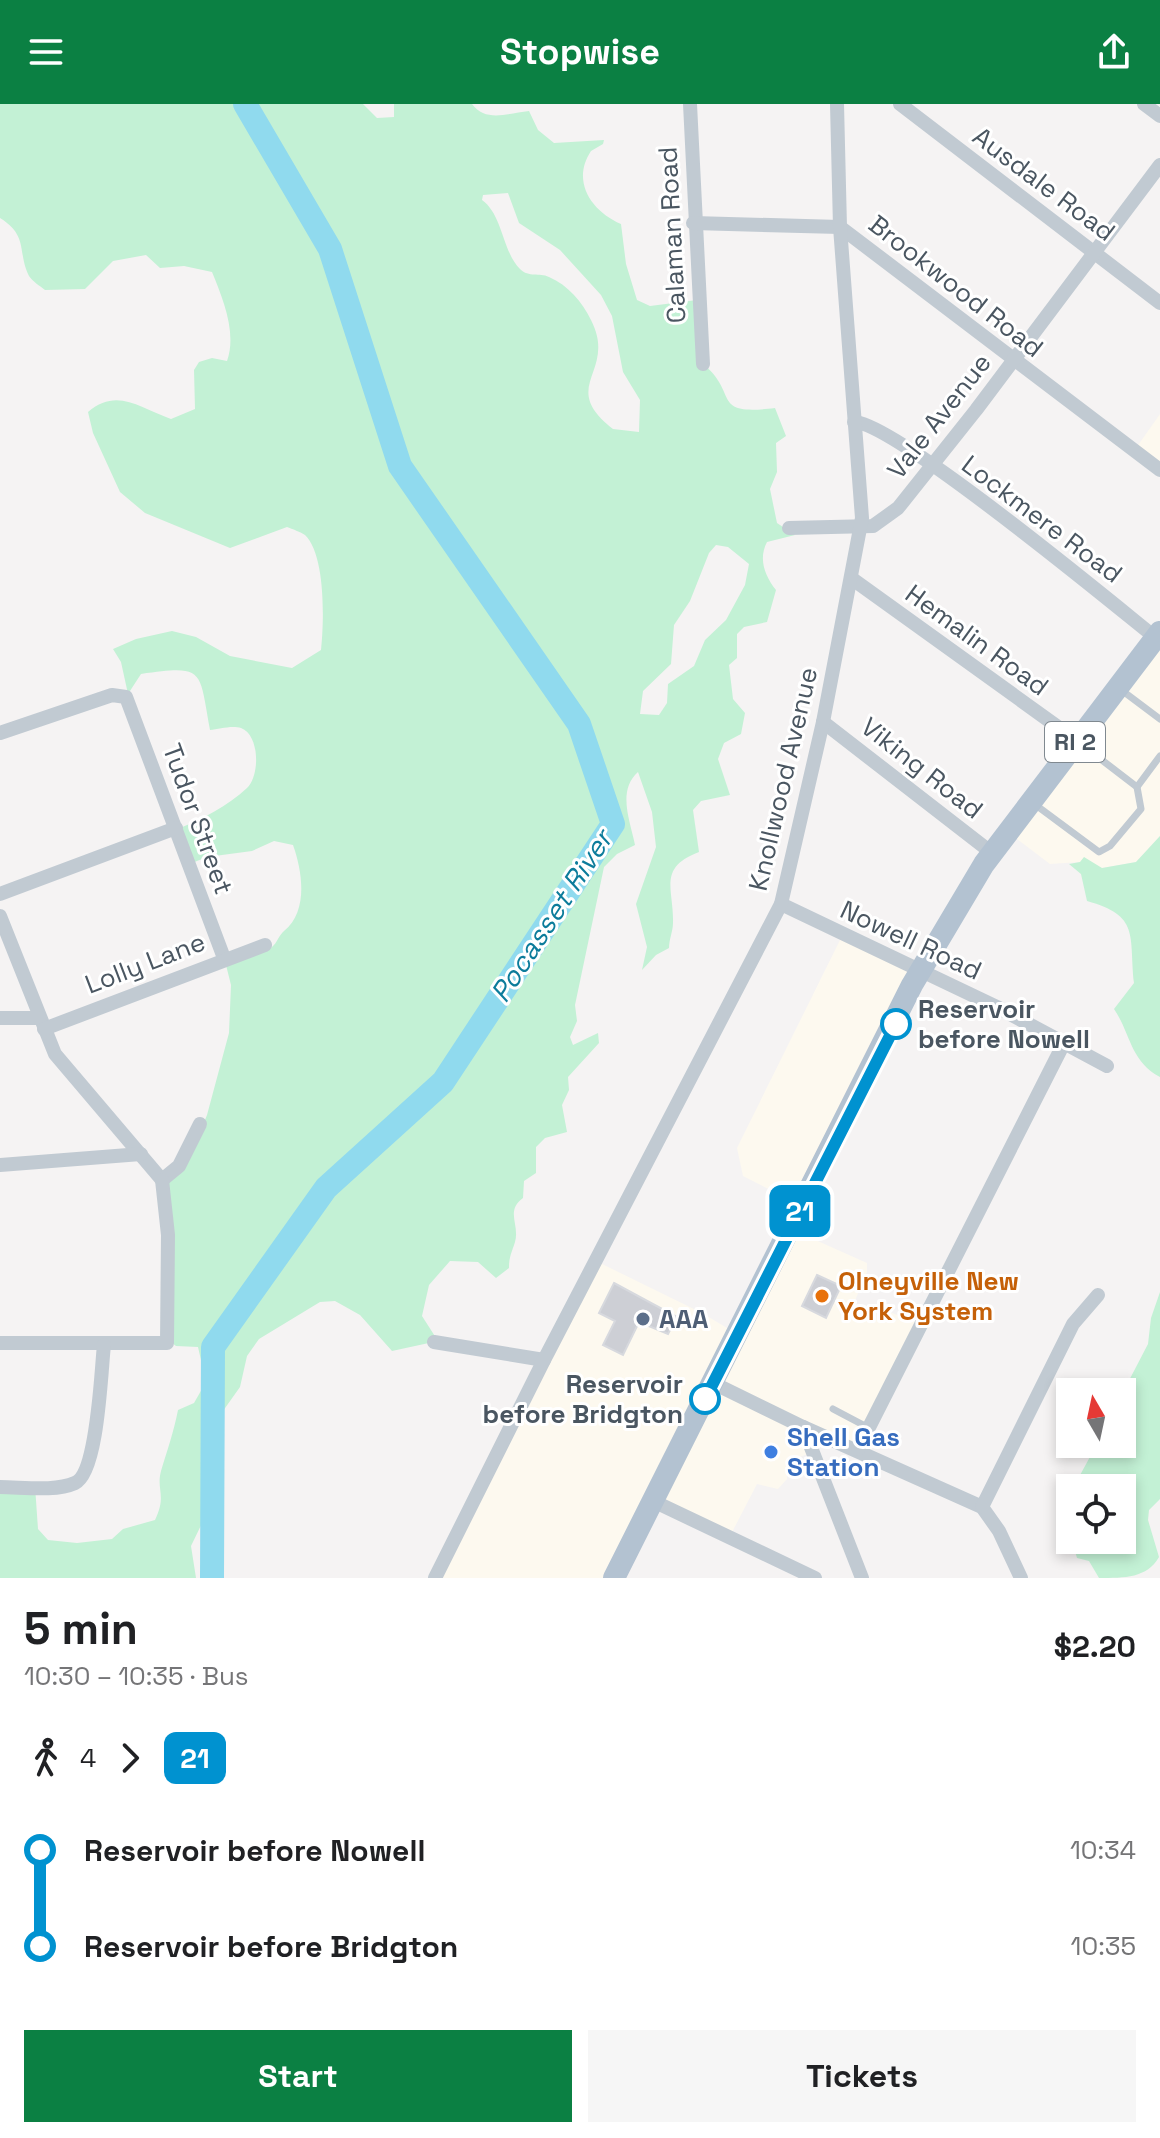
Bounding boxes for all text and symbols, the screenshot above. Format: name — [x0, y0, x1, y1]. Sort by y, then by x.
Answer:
text: Stopwise — [500, 29, 660, 75]
icon: menu — [24, 30, 68, 74]
icon: share — [1092, 30, 1136, 74]
street label: Ausdale Road — [966, 119, 1122, 249]
street label: Calaman Road — [650, 146, 694, 324]
street label: Brookwood Road — [862, 207, 1050, 365]
street label: Vale Avenue — [879, 346, 999, 486]
street label: Lockmere Road — [955, 447, 1129, 591]
street label: Hemalin Road — [899, 577, 1055, 703]
street label: Knollwood Avenue — [741, 664, 825, 894]
street label: Viking Road — [854, 710, 990, 826]
road number: RI 2 — [1045, 722, 1105, 762]
street label: Tudor Street — [155, 739, 241, 899]
water label: Pocasset River — [482, 820, 622, 1009]
street label: Nowell Road — [835, 892, 987, 988]
street label: Lolly Lane — [80, 925, 210, 1001]
place label: Reservoir before Nowell — [918, 992, 1090, 1056]
marker: Reservoir before Nowell — [881, 1009, 911, 1039]
line badge: 21 — [764, 1185, 836, 1237]
text: 21 — [785, 1193, 815, 1229]
place label: Olneyville New York System — [838, 1264, 1019, 1328]
marker: Olneyville New York System — [813, 1287, 831, 1305]
place label: AAA — [659, 1302, 709, 1336]
marker: AAA — [634, 1310, 652, 1328]
place label: Reservoir before Bridgton — [483, 1367, 683, 1431]
north arrow — [1056, 1378, 1136, 1458]
map controls — [1056, 1378, 1136, 1554]
marker: Reservoir before Bridgton — [690, 1384, 720, 1414]
place label: Shell Gas Station — [787, 1420, 900, 1484]
marker: Shell Gas Station — [762, 1443, 780, 1461]
button: locate — [1056, 1474, 1136, 1554]
text: 5 min — [24, 1601, 138, 1657]
text: $2.20 — [1054, 1627, 1136, 1666]
text: 10:30 – 10:35 · Bus — [24, 1659, 249, 1693]
icon: walk — [24, 1736, 68, 1780]
icon: forward — [108, 1736, 152, 1780]
text: 21 — [180, 1740, 210, 1776]
text: 4 — [80, 1741, 96, 1775]
text: Reservoir before Nowell — [84, 1831, 425, 1870]
text: 10:34 — [1070, 1833, 1136, 1867]
text: Reservoir before Bridgton — [84, 1927, 458, 1966]
text: 10:35 — [1071, 1929, 1136, 1963]
button: Start — [24, 2030, 572, 2122]
button: Tickets — [588, 2030, 1136, 2122]

